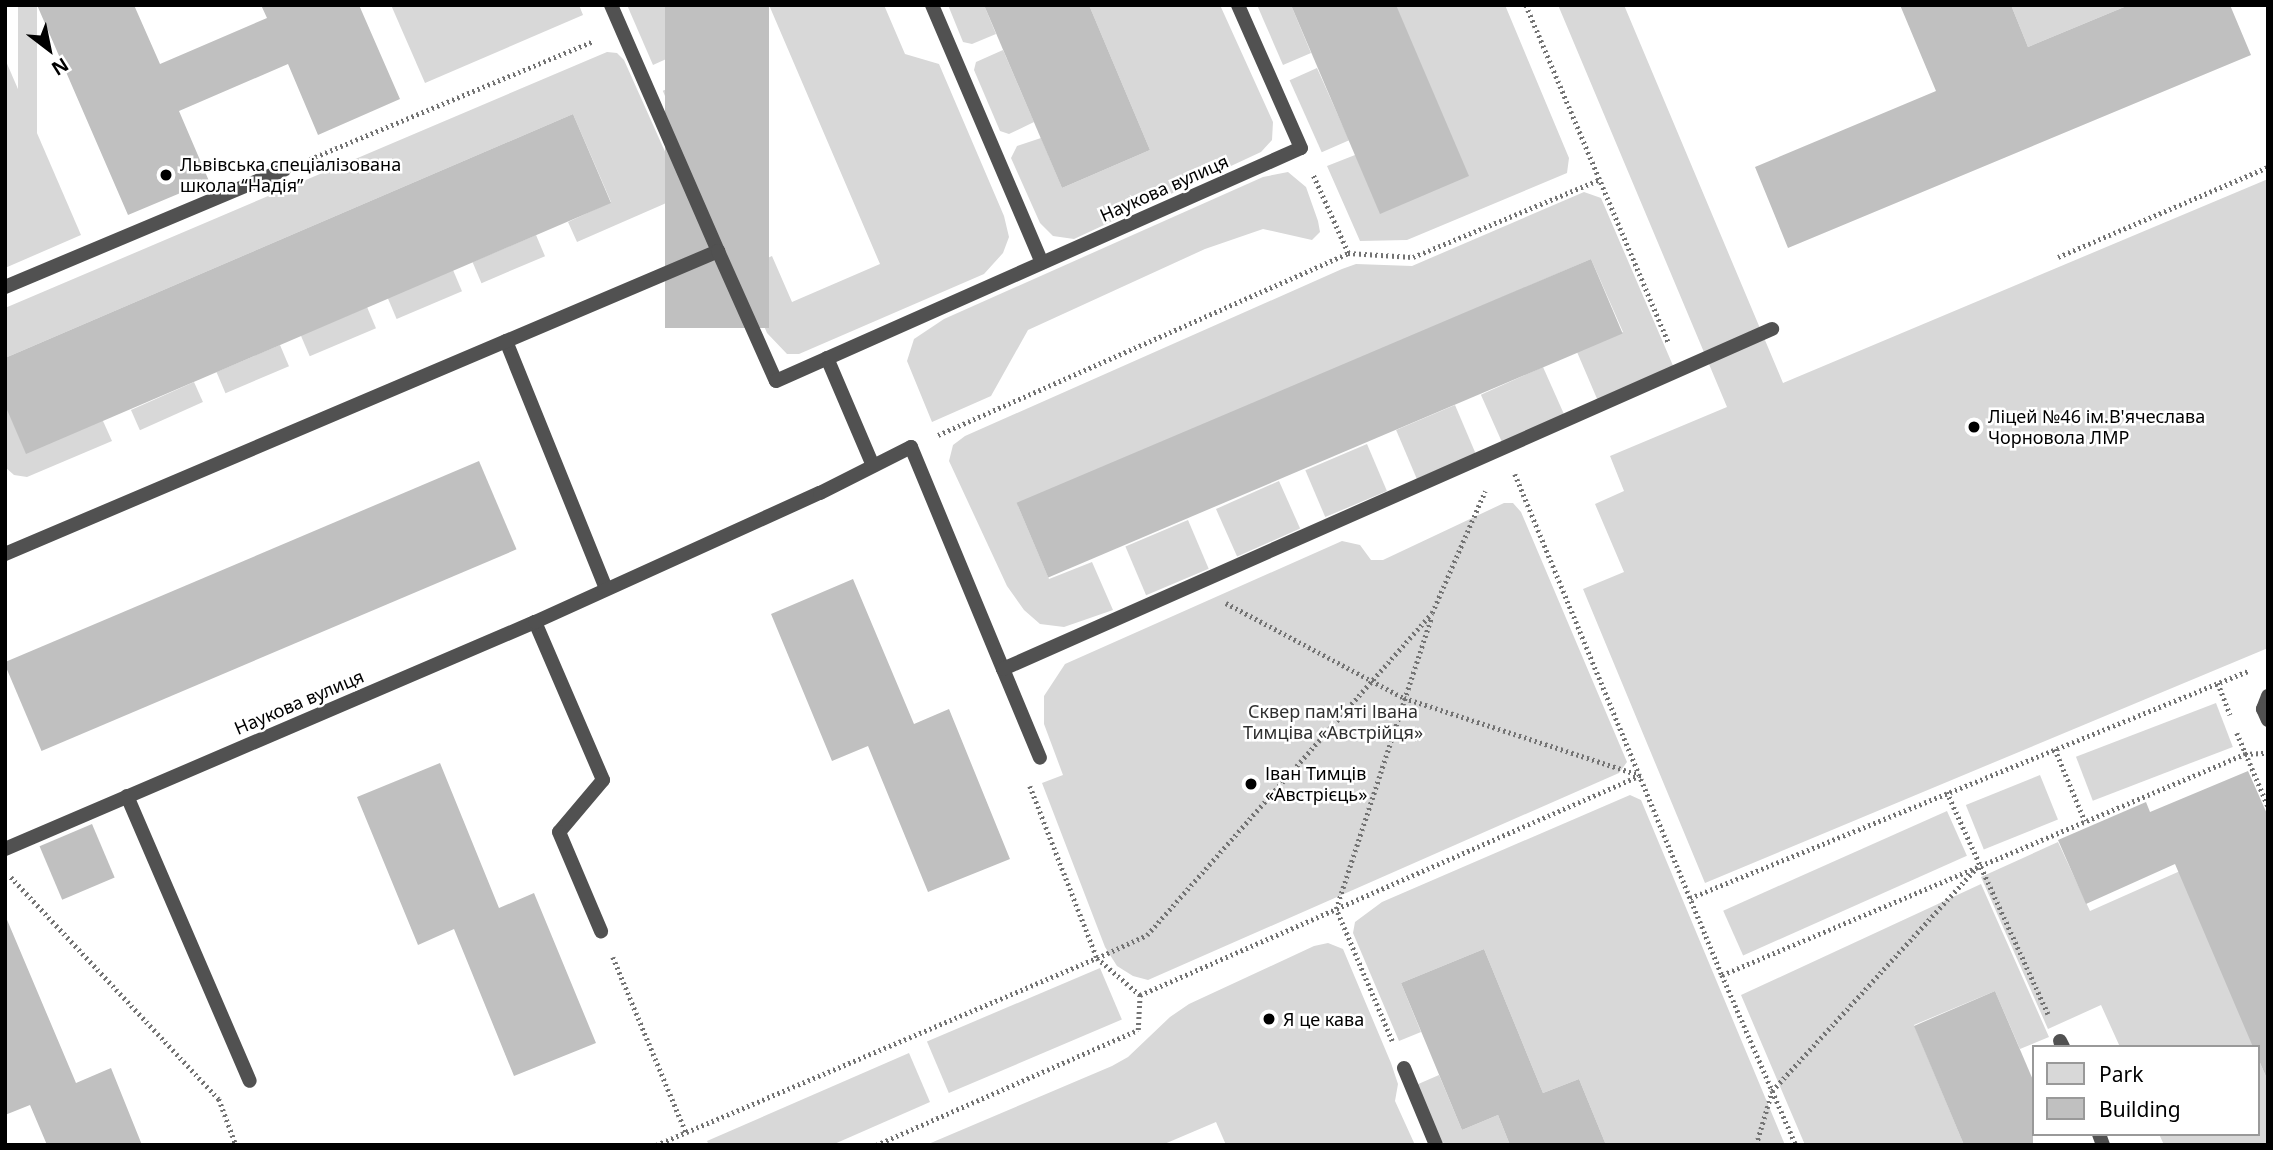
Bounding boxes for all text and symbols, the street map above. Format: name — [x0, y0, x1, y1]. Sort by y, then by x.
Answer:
north arrow — [14, 14, 84, 84]
text: N — [47, 52, 74, 82]
street label: Наукова вулиця — [1096, 150, 1232, 226]
place label: Львівська спеціалізована школа “Надія” — [180, 154, 401, 196]
marker: Львівська спеціалізована школа “Надія” — [158, 167, 174, 183]
place label: Ліцей №46 ім.В'ячеслава Чорновола ЛМР — [1988, 406, 2205, 448]
marker: Ліцей №46 ім.В'ячеслава Чорновола ЛМР — [1966, 419, 1982, 435]
street label: Наукова вулиця — [231, 665, 367, 739]
park label: Сквер пам'яті Івана Тимціва «Австрійця» — [1243, 701, 1423, 744]
place label: Іван Тимців «Австрієць» — [1265, 763, 1367, 806]
marker: Іван Тимців «Австрієць» — [1243, 776, 1259, 792]
place label: Я це кава — [1283, 1008, 1364, 1030]
marker: Я це кава — [1261, 1011, 1277, 1027]
legend — [2032, 1045, 2259, 1136]
text: Park — [2099, 1060, 2143, 1088]
text: Building — [2099, 1095, 2181, 1123]

